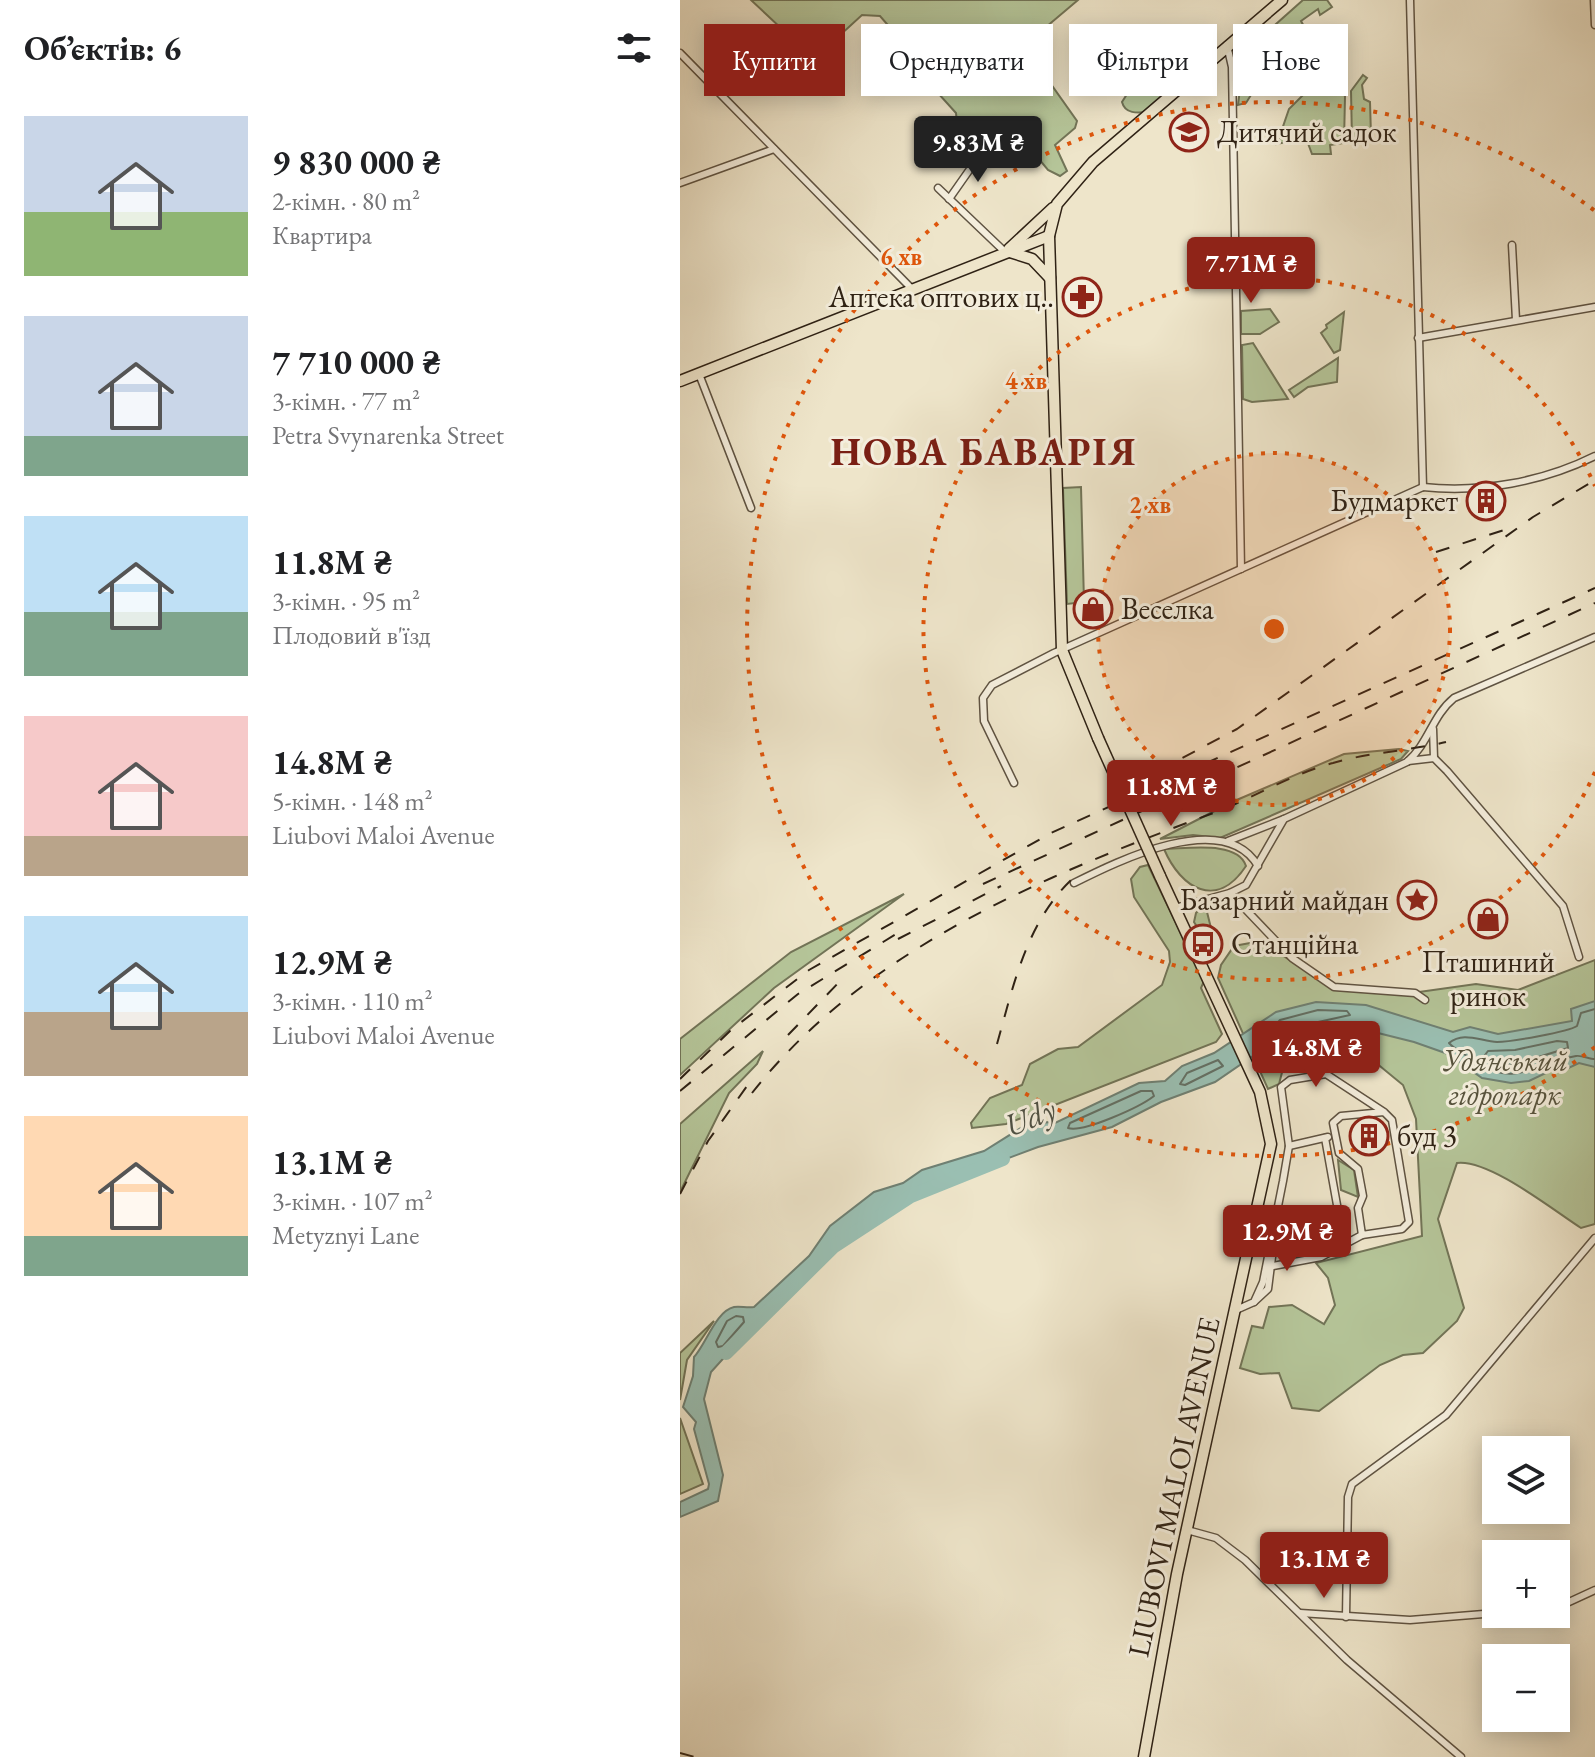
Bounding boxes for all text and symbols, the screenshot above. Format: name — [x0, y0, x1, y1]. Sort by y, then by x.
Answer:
chip: Купити — [704, 24, 845, 96]
chip: Орендувати — [861, 24, 1053, 96]
chip: Фільтри — [1069, 24, 1217, 96]
chip: Нове — [1233, 24, 1348, 96]
text: Об’єктів: 6 — [24, 26, 181, 70]
icon: filters — [612, 26, 656, 70]
school or university icon: Дитячий садок — [1168, 111, 1210, 153]
place label: Дитячий садок — [1217, 112, 1397, 151]
pin: 9.83M ₴ — [904, 116, 1052, 184]
text: 9.83M ₴ — [932, 125, 1024, 159]
text: 9 830 000 ₴ — [272, 140, 441, 184]
icon: home — [88, 148, 184, 244]
text: 2-кімн. · 80 m² — [272, 184, 420, 218]
text: Квартира — [272, 218, 372, 252]
pin: 7.71M ₴ — [1177, 237, 1325, 305]
text: 6 хв — [880, 241, 922, 272]
text: 7.71M ₴ — [1205, 246, 1297, 280]
pharmacy icon: Аптека оптових ц‥ — [1061, 276, 1103, 318]
place label: Аптека оптових ц‥ — [828, 277, 1054, 316]
text: 7 710 000 ₴ — [272, 340, 441, 384]
icon: home — [88, 348, 184, 444]
text: 4 хв — [1005, 365, 1047, 396]
text: 3-кімн. · 77 m² — [272, 384, 420, 418]
text: Petra Svynarenka Street — [272, 418, 504, 452]
district label: НОВА БАВАРІЯ — [831, 427, 1137, 476]
building icon: Будмаркет — [1465, 480, 1507, 522]
place label: Будмаркет — [1330, 481, 1458, 520]
text: 2 хв — [1129, 489, 1171, 520]
text: 11.8M ₴ — [272, 540, 392, 584]
icon: home — [88, 548, 184, 644]
text: 3-кімн. · 95 m² — [272, 584, 420, 618]
shop icon: Веселка — [1072, 588, 1114, 630]
place label: Веселка — [1121, 589, 1214, 628]
centre of rings — [1260, 615, 1288, 643]
text: Плодовий в'їзд — [272, 618, 431, 652]
text: 14.8M ₴ — [272, 740, 392, 784]
icon: home — [88, 748, 184, 844]
pin: 11.8M ₴ — [1097, 760, 1245, 828]
text: 11.8M ₴ — [1125, 769, 1217, 803]
text: 5-кімн. · 148 m² — [272, 784, 432, 818]
text: Liubovi Maloi Avenue — [272, 818, 495, 852]
place icon: Базарний майдан — [1396, 879, 1438, 921]
place label: Базарний майдан — [1180, 880, 1389, 919]
shop icon: Пташиний ринок — [1467, 898, 1509, 940]
bus stop icon: Станційна — [1182, 923, 1224, 965]
place label: Станційна — [1231, 924, 1358, 963]
text: 12.9M ₴ — [272, 940, 392, 984]
place label: Пташиний ринок — [1421, 942, 1555, 1015]
icon: home — [88, 948, 184, 1044]
text: 3-кімн. · 110 m² — [272, 984, 432, 1018]
text: Liubovi Maloi Avenue — [272, 1018, 495, 1052]
pin: 14.8M ₴ — [1242, 1021, 1390, 1089]
text: 14.8M ₴ — [1270, 1030, 1362, 1064]
park label: Удянський гідропарк — [1442, 1041, 1568, 1114]
water label: Udy — [998, 1088, 1062, 1146]
building icon: буд 3 — [1348, 1115, 1390, 1157]
place label: буд 3 — [1397, 1116, 1457, 1155]
text: 13.1M ₴ — [272, 1140, 392, 1184]
icon: home — [88, 1148, 184, 1244]
text: 3-кімн. · 107 m² — [272, 1184, 432, 1218]
pin: 12.9M ₴ — [1213, 1205, 1361, 1273]
text: 12.9M ₴ — [1241, 1214, 1333, 1248]
text: Metyznyi Lane — [272, 1218, 419, 1252]
street label: LIUBOVI MALOI AVENUE — [1118, 1313, 1229, 1660]
map controls — [1482, 1436, 1570, 1732]
button: layers — [1482, 1436, 1570, 1524]
pin: 13.1M ₴ — [1250, 1532, 1398, 1600]
button: + — [1482, 1540, 1570, 1628]
text: 13.1M ₴ — [1278, 1541, 1370, 1575]
button: − — [1482, 1644, 1570, 1732]

